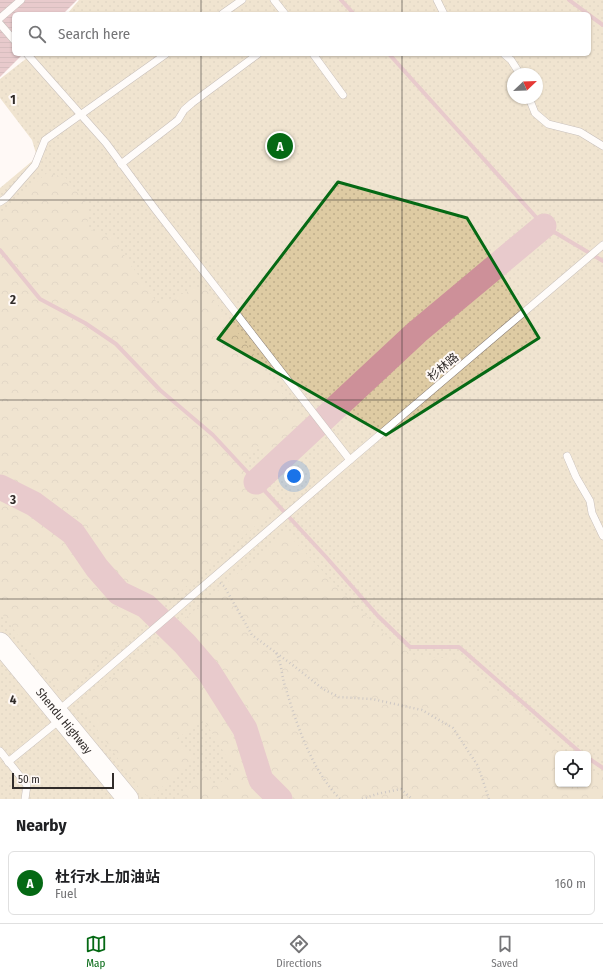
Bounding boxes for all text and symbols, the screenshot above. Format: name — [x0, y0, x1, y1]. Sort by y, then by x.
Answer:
search box — [12, 12, 591, 56]
icon: search — [26, 23, 48, 45]
text: Search here — [58, 25, 130, 43]
north arrow — [507, 68, 543, 104]
text: 1 — [10, 92, 16, 107]
pin: A — [267, 131, 293, 161]
text: 2 — [9, 292, 16, 307]
street label: 杉林路 — [425, 350, 461, 384]
your location — [284, 466, 304, 486]
text: 3 — [9, 492, 16, 507]
street label: Shendu Highway — [33, 685, 96, 757]
text: 4 — [10, 692, 17, 707]
map controls — [555, 751, 591, 787]
button: locate — [555, 751, 591, 787]
scale bar — [12, 771, 114, 790]
text: 50 m — [18, 773, 40, 786]
text: Nearby — [16, 815, 67, 836]
text: 杜行水上加油站 — [55, 868, 160, 886]
text: A — [26, 876, 34, 891]
text: 160 m — [555, 876, 586, 891]
text: Fuel — [55, 886, 77, 901]
tab: Map — [85, 933, 107, 970]
tab: Directions — [276, 933, 322, 970]
tab: Saved — [491, 933, 518, 970]

